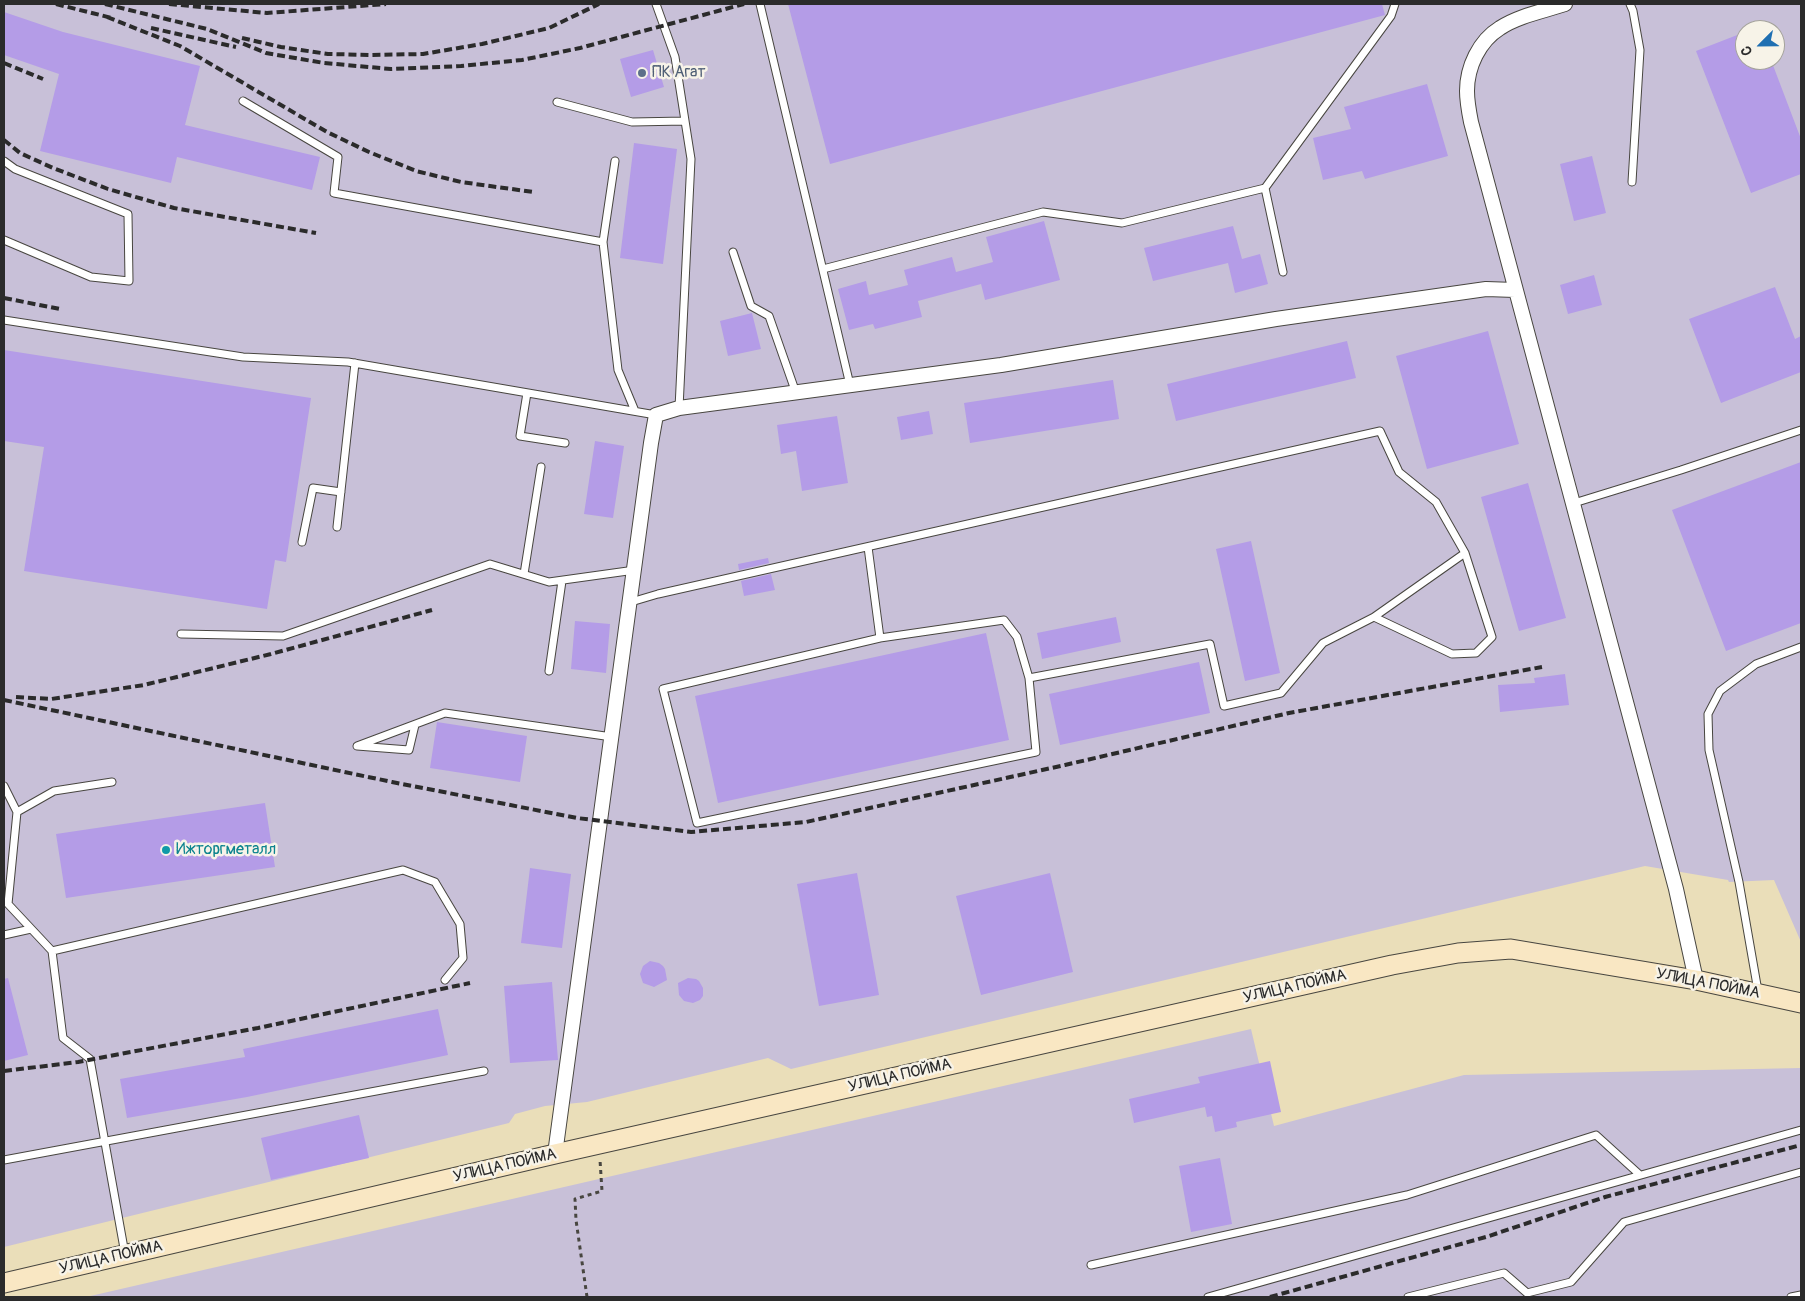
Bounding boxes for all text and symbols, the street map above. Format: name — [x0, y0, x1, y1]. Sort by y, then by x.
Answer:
north arrow — [1735, 20, 1785, 70]
text: С — [1737, 43, 1756, 58]
place label: ПК Агат — [652, 63, 706, 83]
marker: ПК Агат — [636, 67, 648, 79]
place label: Ижторгметалл — [176, 840, 276, 860]
marker: Ижторгметалл — [160, 844, 172, 856]
street label: УЛИЦА ПОЙМА — [1654, 965, 1762, 1003]
street label: УЛИЦА ПОЙМА — [1242, 966, 1348, 1008]
street label: УЛИЦА ПОЙМА — [847, 1055, 953, 1097]
street label: УЛИЦА ПОЙМА — [452, 1145, 558, 1187]
street label: УЛИЦА ПОЙМА — [58, 1237, 164, 1279]

